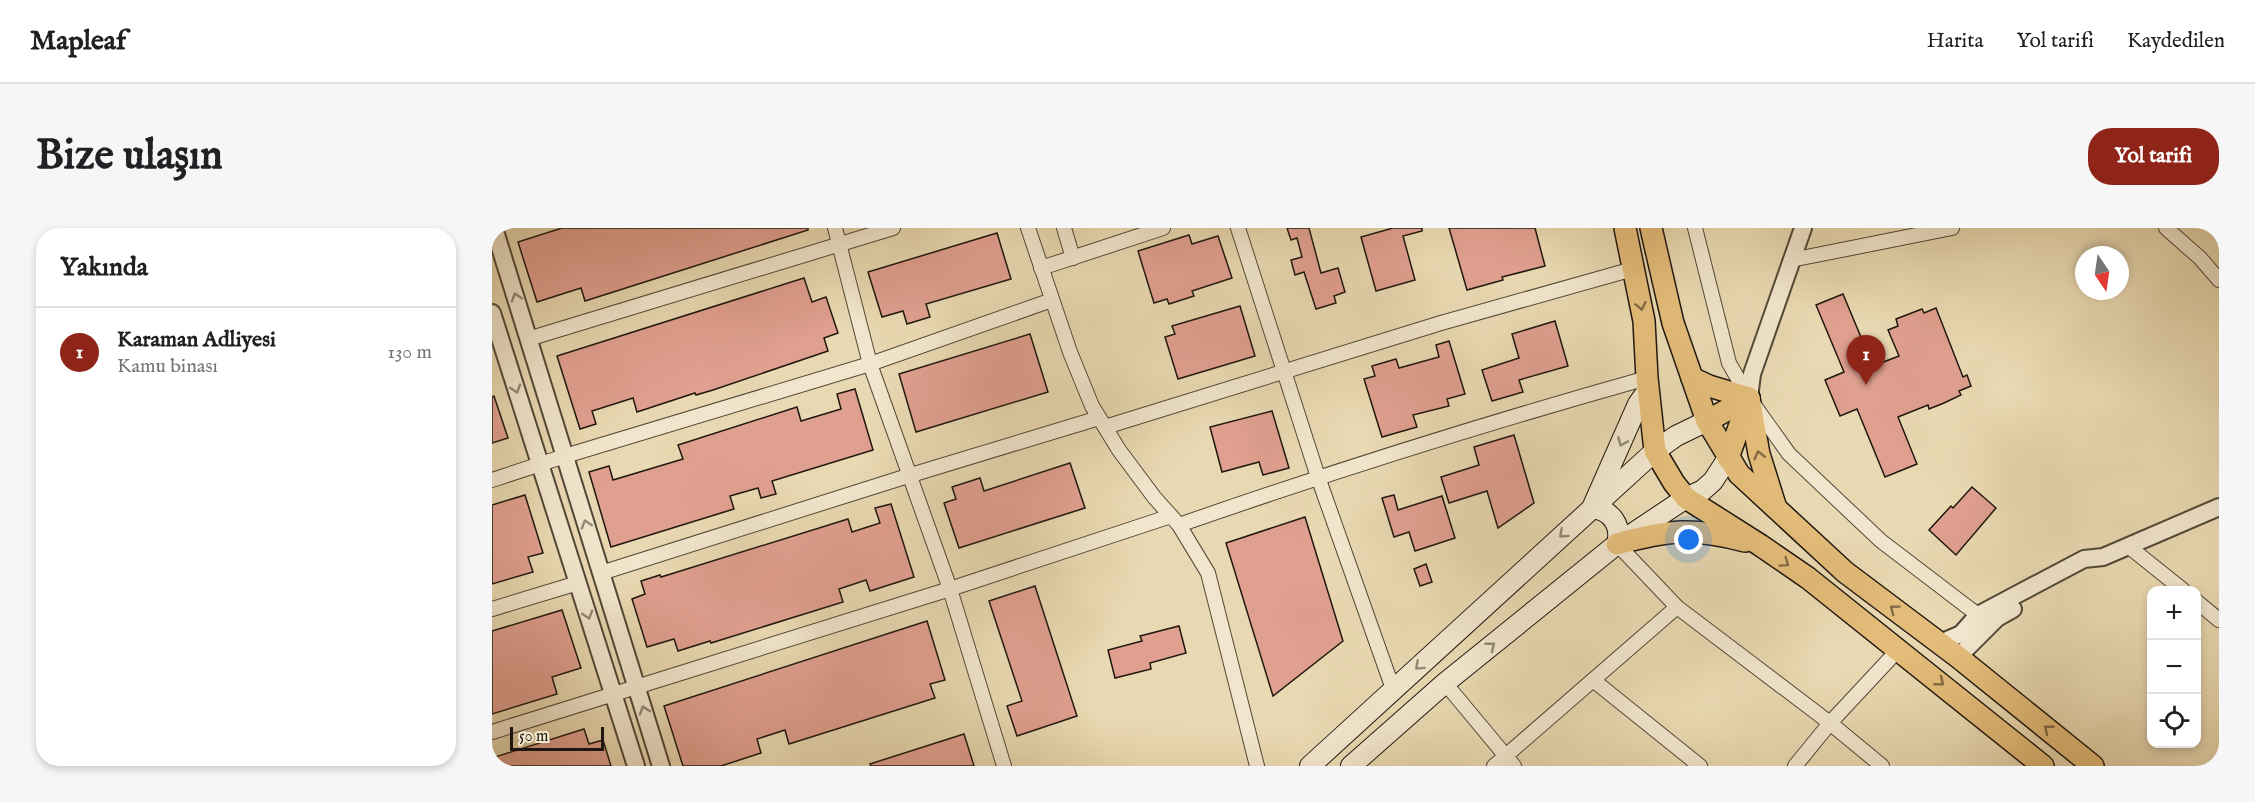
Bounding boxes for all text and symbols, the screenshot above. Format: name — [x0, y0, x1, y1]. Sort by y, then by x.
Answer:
text: Mapleaf — [30, 24, 126, 59]
text: Harita — [1927, 28, 1984, 55]
text: Yol tarifi — [2017, 28, 2094, 55]
text: Kaydedilen — [2127, 28, 2225, 55]
button: Yol tarifi — [2088, 128, 2219, 185]
text: Bize ulaşın — [36, 130, 223, 183]
north arrow — [2075, 246, 2129, 300]
text: Yakında — [60, 251, 148, 284]
one-way arrow — [510, 292, 523, 303]
one-way arrow — [1634, 301, 1647, 311]
text: Karaman Adliyesi — [117, 326, 276, 354]
pin: 1 — [1846, 336, 1886, 385]
text: 1 — [76, 340, 83, 365]
text: 130 m — [387, 340, 432, 365]
text: Kamu binası — [117, 354, 218, 379]
one-way arrow — [509, 383, 521, 394]
one-way arrow — [1618, 435, 1630, 446]
one-way arrow — [1754, 450, 1767, 460]
one-way arrow — [581, 519, 593, 530]
your location — [1674, 525, 1703, 554]
one-way arrow — [1560, 527, 1570, 538]
one-way arrow — [1779, 556, 1790, 567]
map controls — [2147, 586, 2201, 748]
button: + — [2147, 586, 2201, 640]
one-way arrow — [1890, 605, 1901, 616]
one-way arrow — [581, 609, 593, 620]
button: − — [2147, 640, 2201, 694]
one-way arrow — [1484, 642, 1495, 653]
one-way arrow — [1415, 658, 1426, 669]
one-way arrow — [1933, 675, 1944, 686]
button: locate — [2147, 694, 2201, 748]
one-way arrow — [639, 705, 651, 716]
scale bar — [510, 724, 604, 752]
one-way arrow — [2043, 726, 2054, 737]
text: 50 m — [519, 727, 548, 747]

